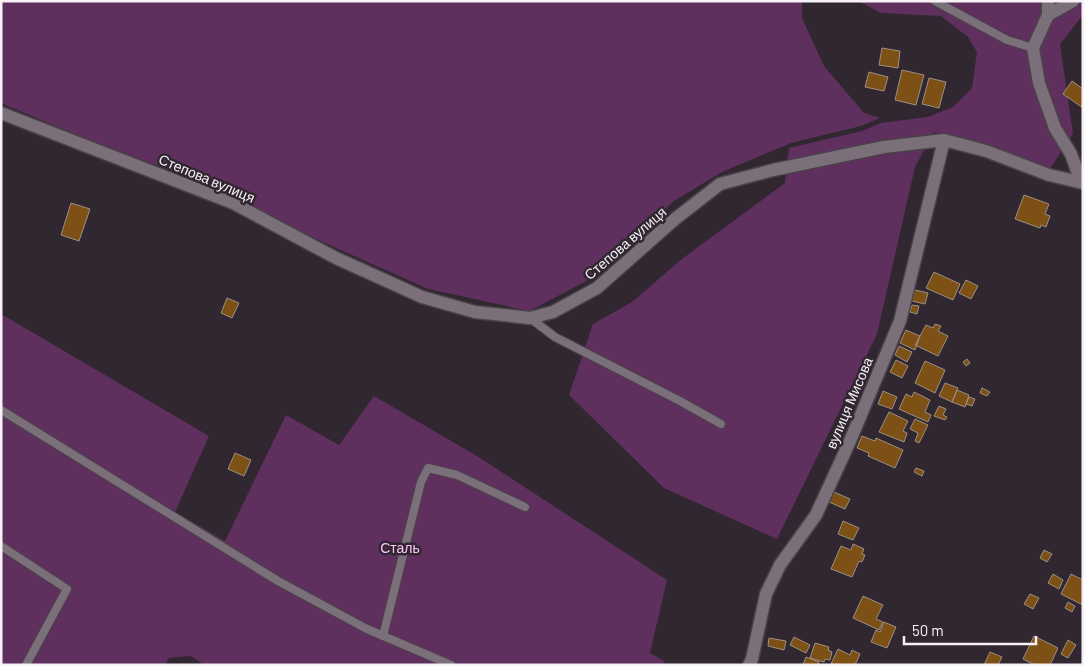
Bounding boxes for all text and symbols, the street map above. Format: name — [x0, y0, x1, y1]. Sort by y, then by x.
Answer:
street label: Степова вулиця — [156, 150, 258, 206]
street label: Степова вулиця — [581, 203, 669, 283]
street label: вулиця Мисова — [822, 355, 876, 451]
park label: Сталь — [380, 539, 420, 556]
scale bar — [904, 614, 1036, 646]
text: 50 m — [912, 621, 944, 639]

